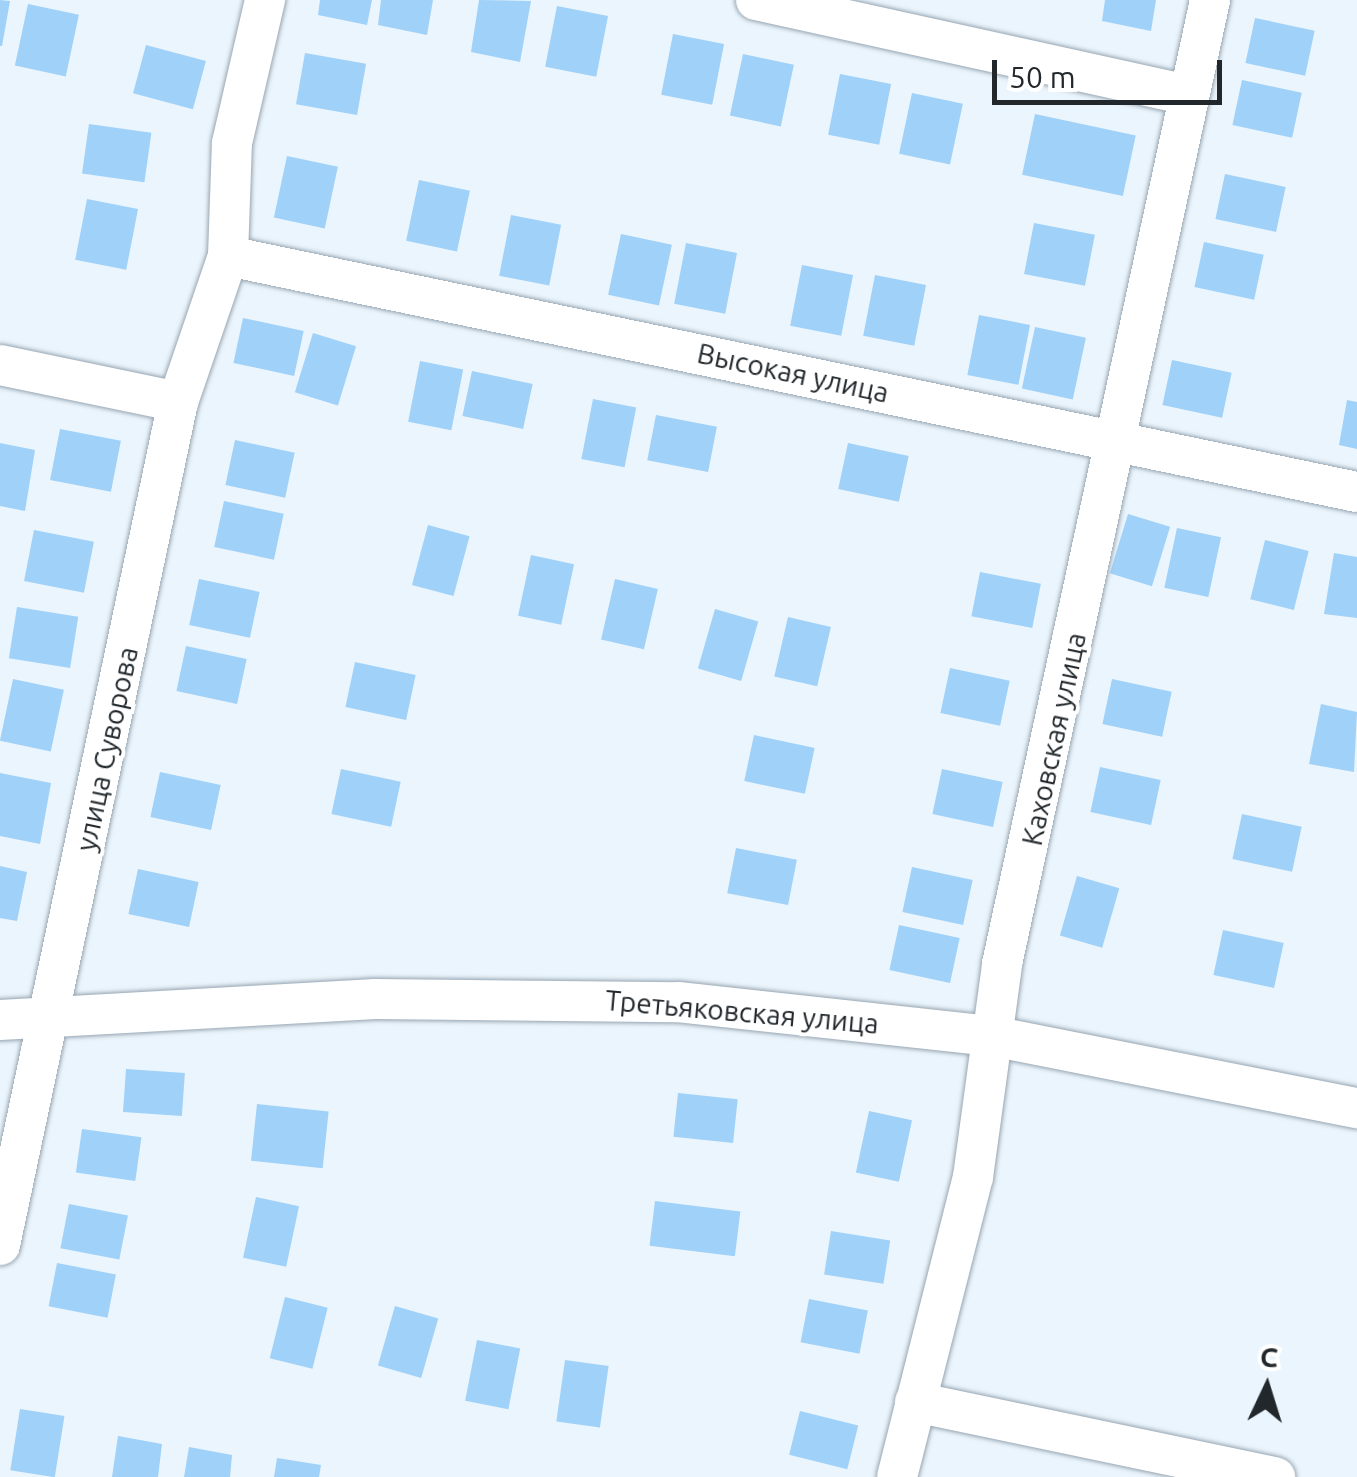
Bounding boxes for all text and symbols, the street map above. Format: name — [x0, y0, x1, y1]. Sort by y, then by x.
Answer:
scale bar — [997, 40, 1227, 102]
text: 50 m — [1009, 60, 1076, 94]
street label: Высокая улица — [694, 336, 892, 410]
street label: Каховская улица — [1015, 629, 1093, 849]
street label: улица Суворова — [69, 644, 145, 854]
street label: Третьяковская улица — [604, 983, 880, 1041]
north arrow — [1217, 1337, 1317, 1437]
text: С — [1259, 1340, 1279, 1373]

